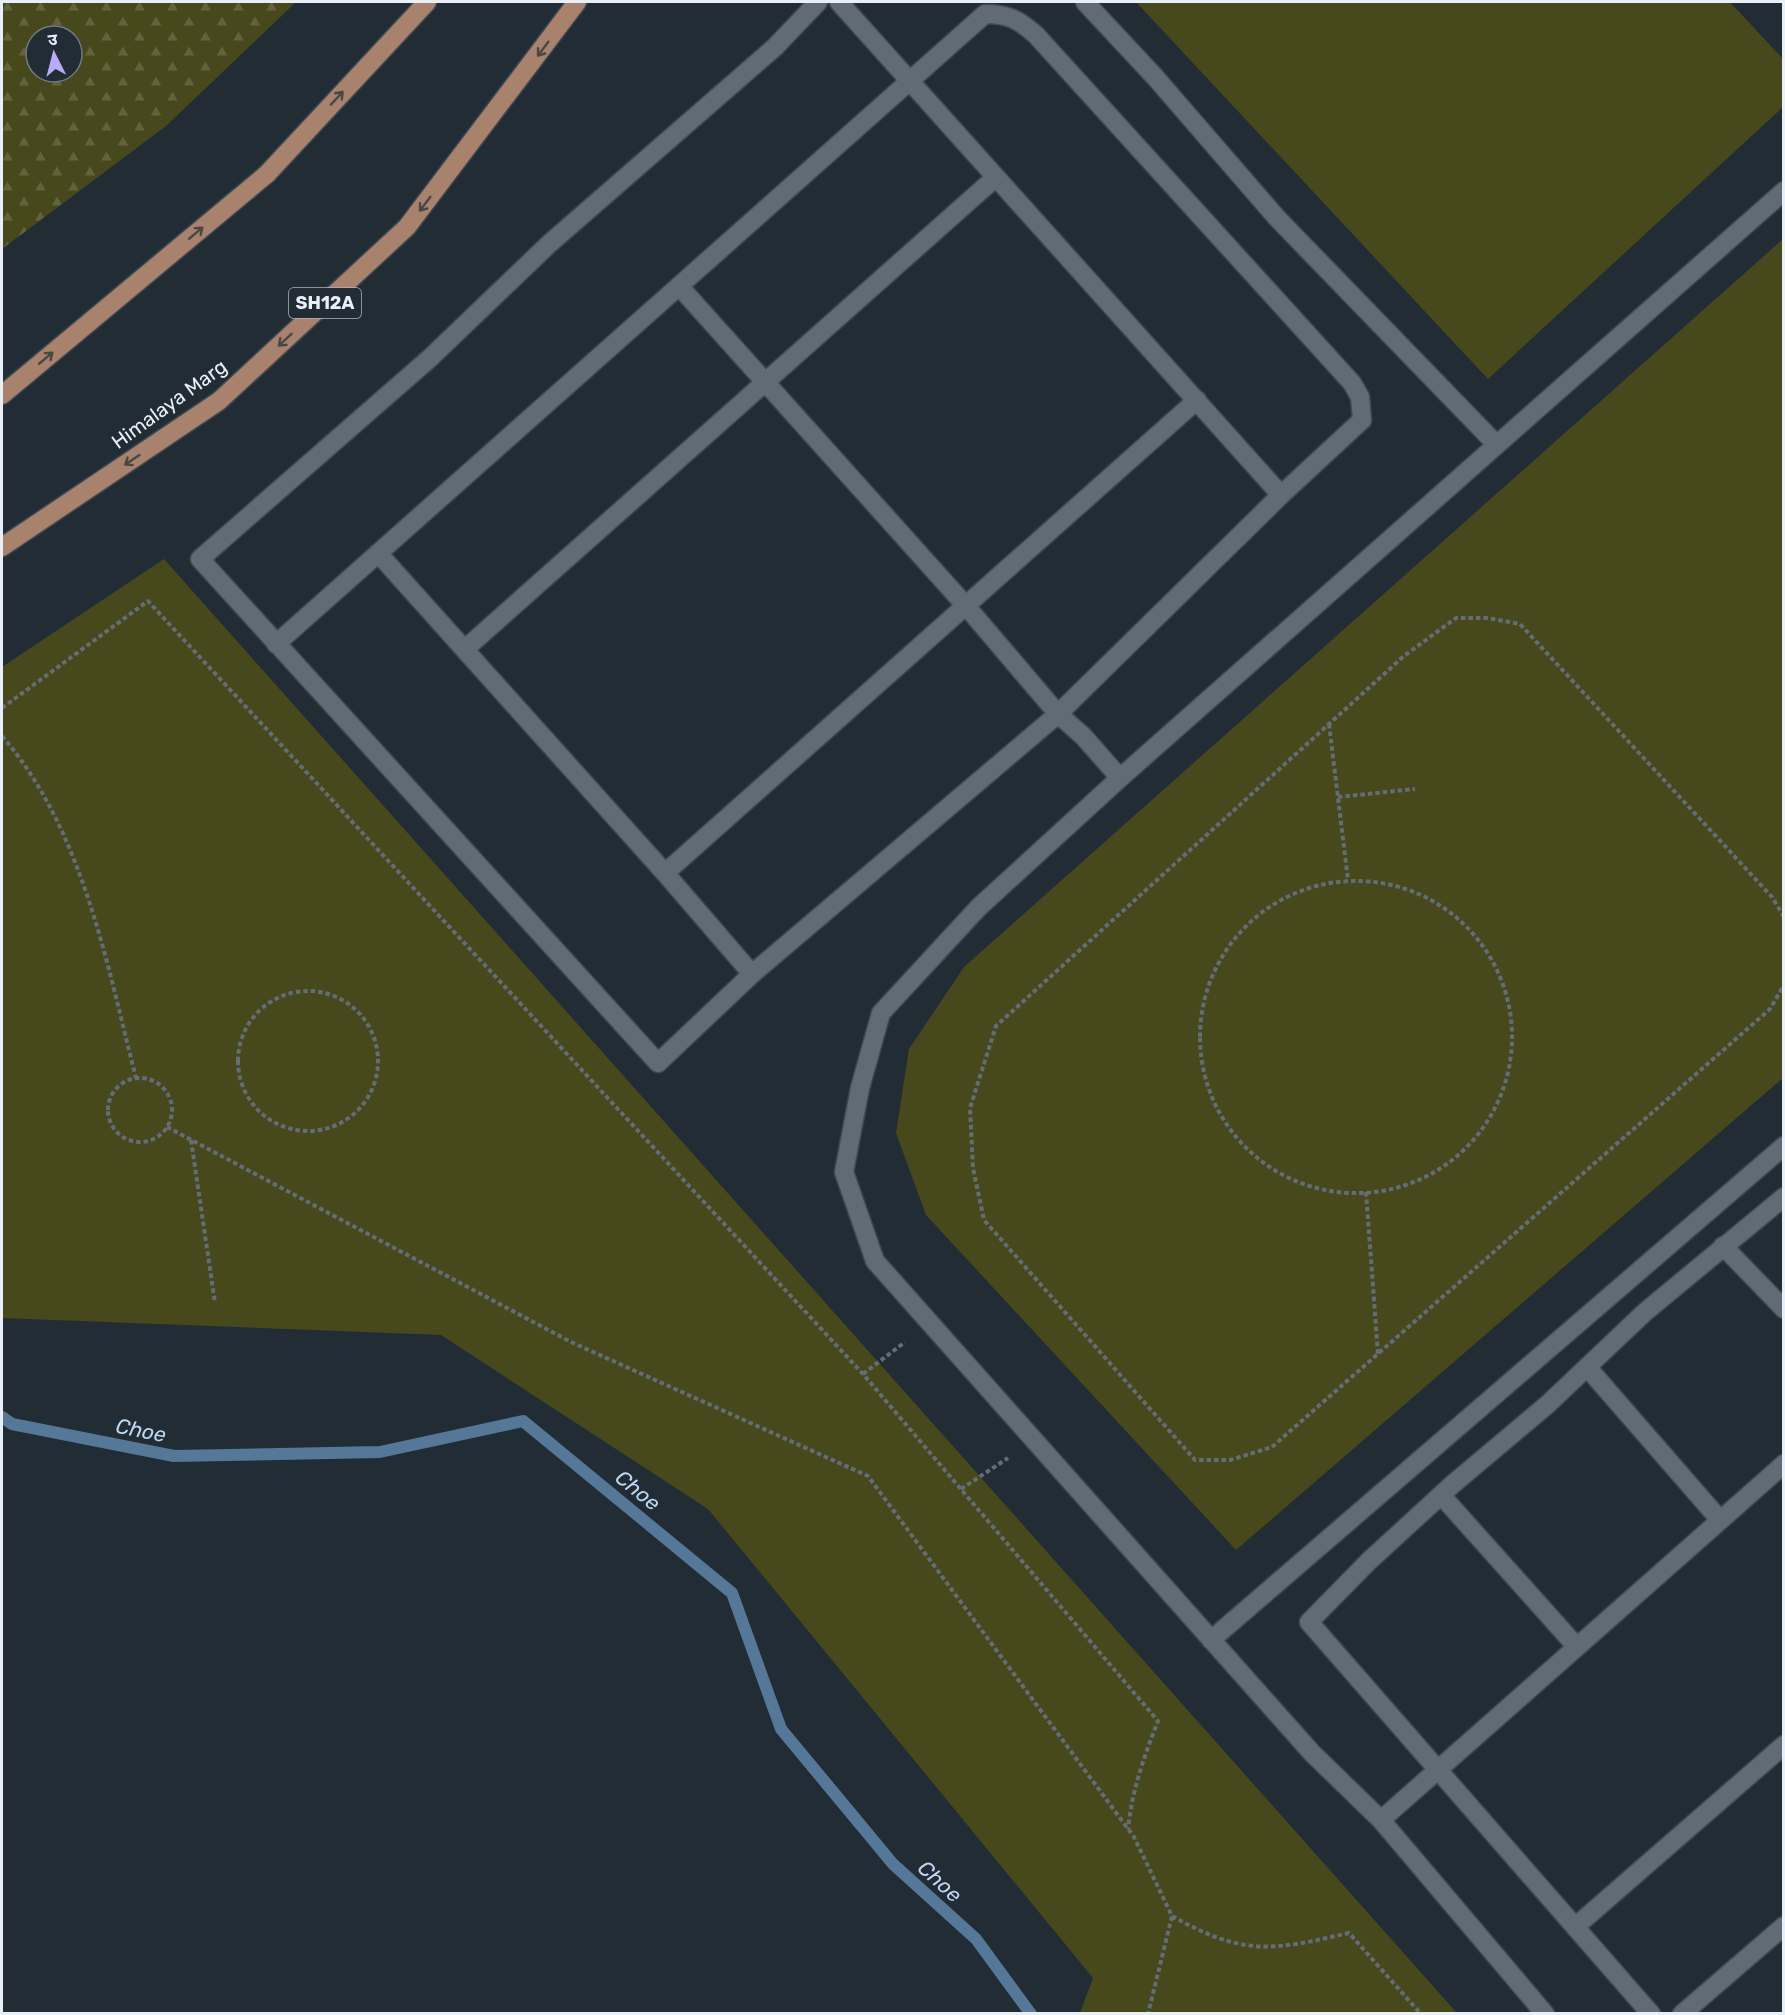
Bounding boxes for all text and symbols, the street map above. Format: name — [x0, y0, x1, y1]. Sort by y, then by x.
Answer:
north arrow — [24, 24, 84, 84]
text: उ — [47, 30, 59, 50]
one-way arrow — [536, 40, 549, 56]
one-way arrow — [330, 91, 344, 106]
one-way arrow — [418, 196, 431, 212]
one-way arrow — [188, 226, 204, 239]
road number: SH12A — [289, 288, 361, 318]
one-way arrow — [278, 333, 293, 347]
one-way arrow — [38, 351, 54, 364]
street label: Himalaya Marg — [107, 354, 231, 454]
one-way arrow — [124, 454, 141, 466]
water label: Choe — [114, 1413, 168, 1447]
water label: Choe — [611, 1464, 666, 1516]
water label: Choe — [913, 1855, 967, 1907]

